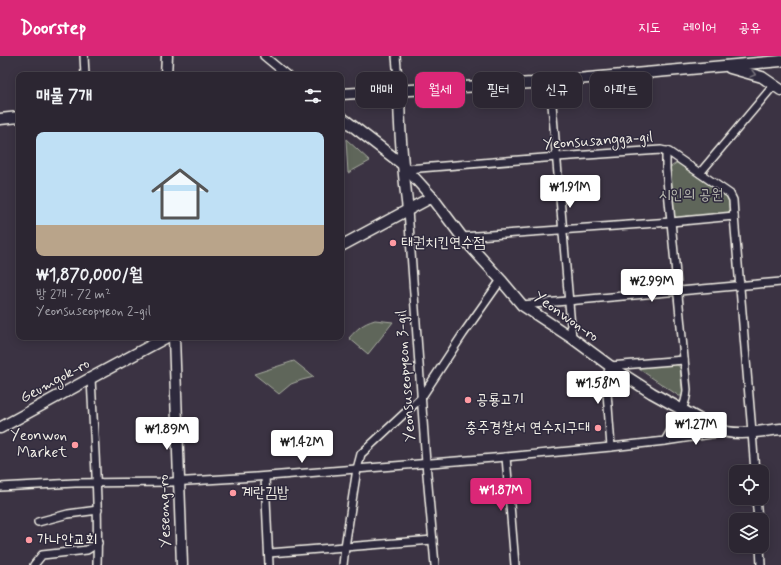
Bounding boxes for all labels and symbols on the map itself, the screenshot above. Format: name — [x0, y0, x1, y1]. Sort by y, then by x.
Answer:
one-way arrow — [750, 70, 756, 78]
street label: Yeonsusangga-gil — [542, 127, 654, 156]
pin: ₩1.91M — [537, 175, 603, 209]
park label: 시인의 공원 — [659, 185, 723, 205]
place label: 태권치킨연수점 — [401, 233, 486, 253]
marker: 태권치킨연수점 — [388, 238, 398, 248]
pin: ₩2.99M — [619, 269, 685, 303]
street label: Yeonwon-ro — [529, 287, 603, 347]
street label: Yeonsuseopyeon 3-gil — [391, 309, 421, 443]
street label: Geumgok-ro — [17, 354, 94, 409]
pin: ₩1.58M — [565, 371, 631, 405]
place label: 공룡고기 — [476, 390, 524, 410]
marker: 공룡고기 — [463, 395, 473, 405]
pin: ₩1.27M — [663, 412, 729, 446]
pin: ₩1.89M — [134, 417, 200, 451]
place label: 충주경찰서 연수지구대 — [465, 418, 590, 438]
marker: 충주경찰서 연수지구대 — [593, 423, 603, 433]
place label: Yeonwon Market — [10, 426, 67, 463]
pin: ₩1.42M — [269, 430, 335, 464]
marker: Yeonwon Market — [70, 440, 80, 450]
street label: Yeseong-ro — [154, 474, 176, 548]
pin: ₩1.87M — [468, 478, 534, 512]
place label: 계란김밥 — [241, 483, 289, 503]
marker: 계란김밥 — [228, 488, 238, 498]
place label: 가나안교회 — [37, 530, 97, 550]
marker: 가나안교회 — [24, 535, 34, 545]

